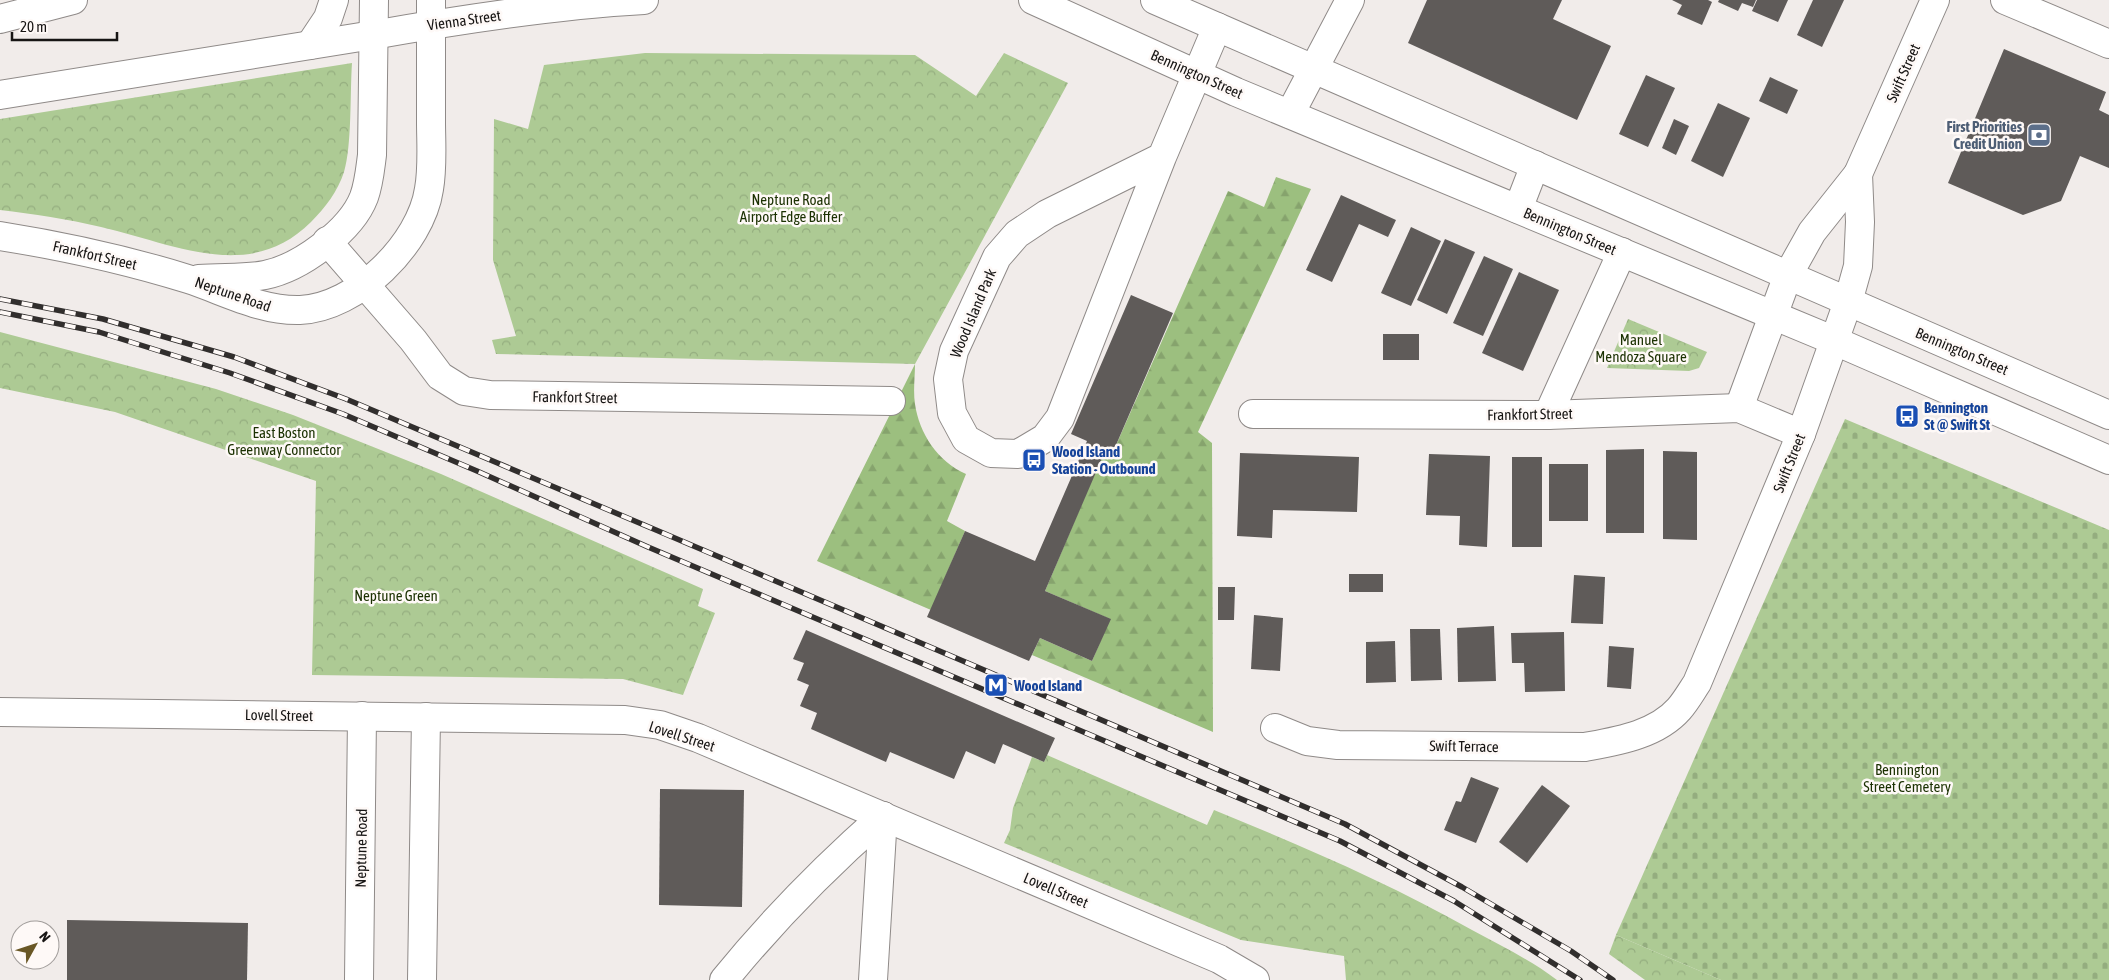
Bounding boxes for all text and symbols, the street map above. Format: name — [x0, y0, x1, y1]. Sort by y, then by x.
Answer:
street label: Vienna Street — [426, 6, 502, 34]
scale bar — [12, 10, 118, 42]
text: 20 m — [20, 18, 47, 35]
street label: Swift Street — [1883, 41, 1923, 105]
street label: Bennington Street — [1148, 46, 1246, 102]
place label: First Priorities Credit Union — [1946, 118, 2023, 152]
bank icon: First Priorities Credit Union — [2026, 122, 2052, 148]
park label: Neptune Road Airport Edge Buffer — [740, 191, 843, 225]
street label: Bennington Street — [1521, 204, 1619, 258]
street label: Frankfort Street — [51, 237, 139, 273]
street label: Wood Island Park — [947, 265, 1000, 360]
street label: Neptune Road — [193, 273, 273, 315]
street label: Bennington Street — [1913, 324, 2011, 378]
park label: Manuel Mendoza Square — [1595, 331, 1687, 365]
street label: Frankfort Street — [532, 388, 618, 406]
place label: Bennington St @ Swift St — [1924, 399, 1991, 433]
bus stop icon: Bennington St @ Swift St — [1894, 403, 1920, 429]
street label: Frankfort Street — [1487, 405, 1573, 423]
park label: East Boston Greenway Connector — [227, 424, 341, 458]
street label: Swift Street — [1770, 431, 1808, 495]
place label: Wood Island Station - Outbound — [1051, 443, 1156, 477]
bus stop icon: Wood Island Station - Outbound — [1021, 447, 1047, 473]
park label: Neptune Green — [354, 587, 438, 604]
metro station icon: Wood Island — [983, 672, 1009, 698]
place label: Wood Island — [1013, 677, 1082, 694]
street label: Lovell Street — [245, 706, 313, 724]
street label: Lovell Street — [647, 717, 717, 755]
street label: Swift Terrace — [1429, 737, 1499, 755]
park label: Bennington Street Cemetery — [1863, 761, 1951, 795]
street label: Neptune Road — [352, 808, 370, 888]
street label: Lovell Street — [1021, 869, 1091, 911]
north arrow — [10, 920, 60, 970]
text: N — [36, 928, 54, 945]

